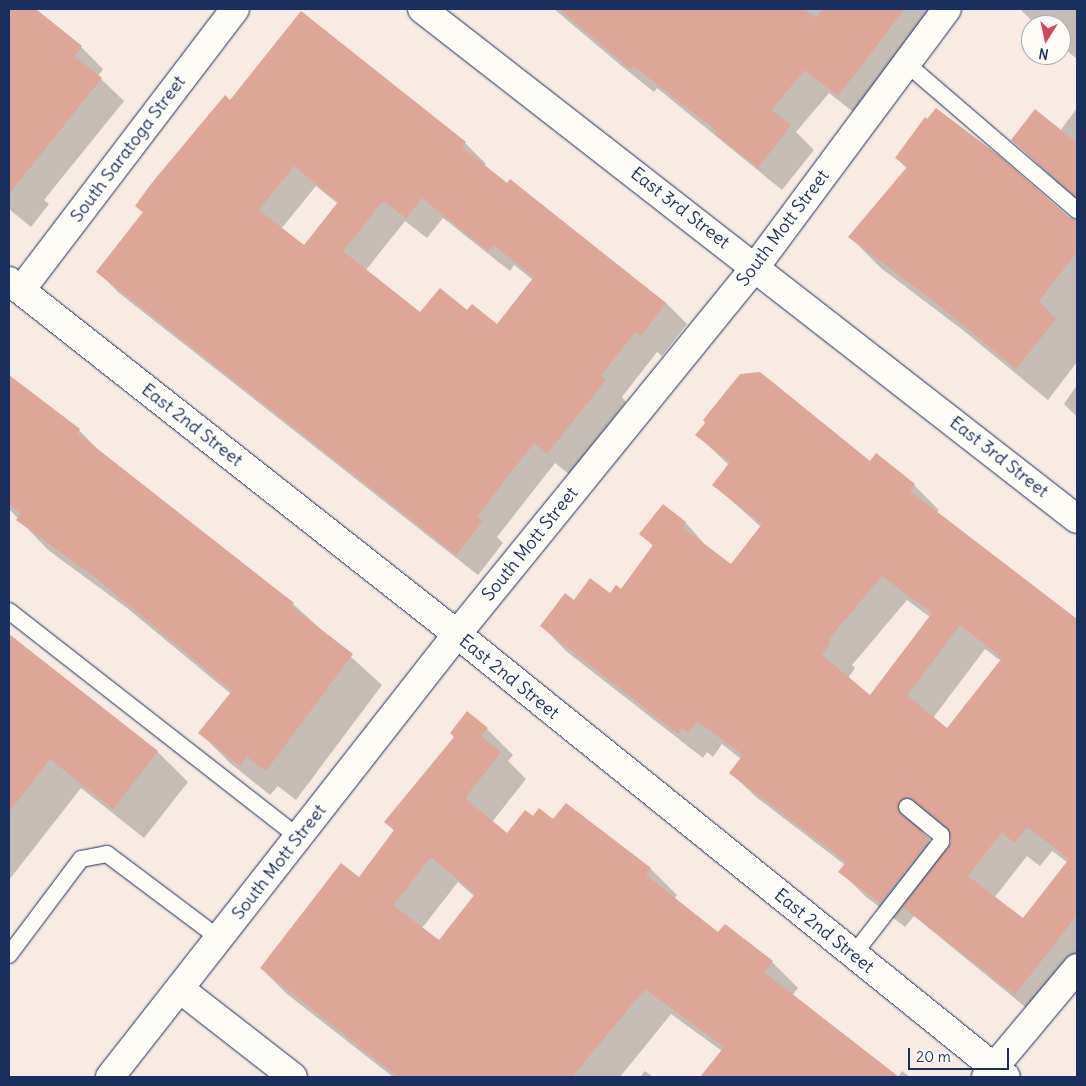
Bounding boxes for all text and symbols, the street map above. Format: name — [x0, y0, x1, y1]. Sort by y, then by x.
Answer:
north arrow — [1021, 15, 1071, 65]
text: N — [1037, 44, 1050, 63]
street label: South Saratoga Street — [66, 71, 190, 227]
street label: East 3rd Street — [626, 163, 734, 253]
street label: South Mott Street — [732, 165, 834, 291]
street label: East 2nd Street — [137, 379, 247, 471]
street label: East 3rd Street — [945, 412, 1053, 502]
street label: South Mott Street — [477, 483, 583, 605]
street label: East 2nd Street — [455, 630, 563, 724]
street label: South Mott Street — [227, 800, 331, 924]
street label: East 2nd Street — [770, 884, 878, 978]
scale bar — [911, 1038, 1012, 1070]
text: 20 m — [916, 1047, 951, 1066]

